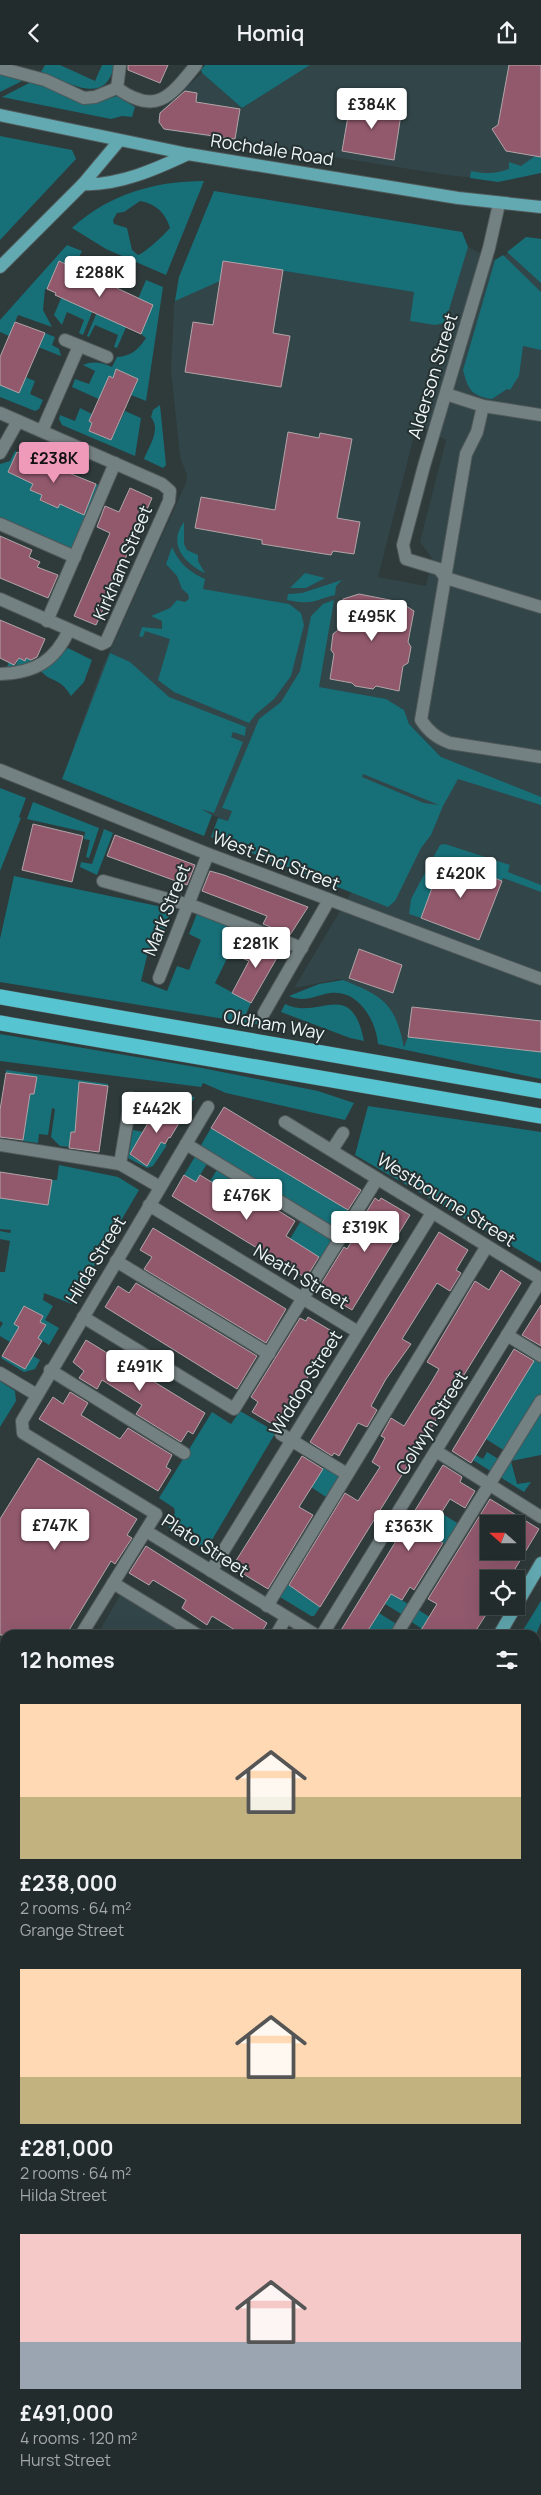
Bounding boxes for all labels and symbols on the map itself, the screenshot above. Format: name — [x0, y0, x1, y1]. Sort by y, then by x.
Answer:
pin: £384K — [337, 87, 407, 130]
street label: Rochdale Road — [209, 127, 335, 171]
pin: £288K — [65, 255, 135, 298]
street label: Alderson Street — [402, 310, 463, 441]
pin: £238K — [19, 441, 89, 484]
street label: Kirkham Street — [87, 501, 157, 624]
pin: £495K — [337, 599, 407, 642]
street label: West End Street — [209, 825, 343, 895]
pin: £420K — [426, 857, 496, 899]
street label: Mark Street — [137, 860, 195, 959]
pin: £281K — [221, 927, 291, 969]
street label: Oldham Way — [222, 1003, 327, 1045]
pin: £442K — [122, 1091, 192, 1134]
street label: Westbourne Street — [373, 1147, 520, 1251]
pin: £476K — [212, 1179, 282, 1221]
street label: Hilda Street — [60, 1211, 131, 1308]
pin: £319K — [330, 1211, 400, 1253]
street label: Neath Street — [249, 1238, 354, 1314]
street label: Widdop Street — [263, 1325, 347, 1440]
pin: £491K — [105, 1349, 175, 1392]
street label: Colwyn Street — [390, 1366, 473, 1479]
street label: Plato Street — [157, 1508, 254, 1582]
pin: £747K — [20, 1509, 90, 1551]
pin: £363K — [374, 1509, 444, 1552]
north arrow — [480, 1515, 525, 1560]

